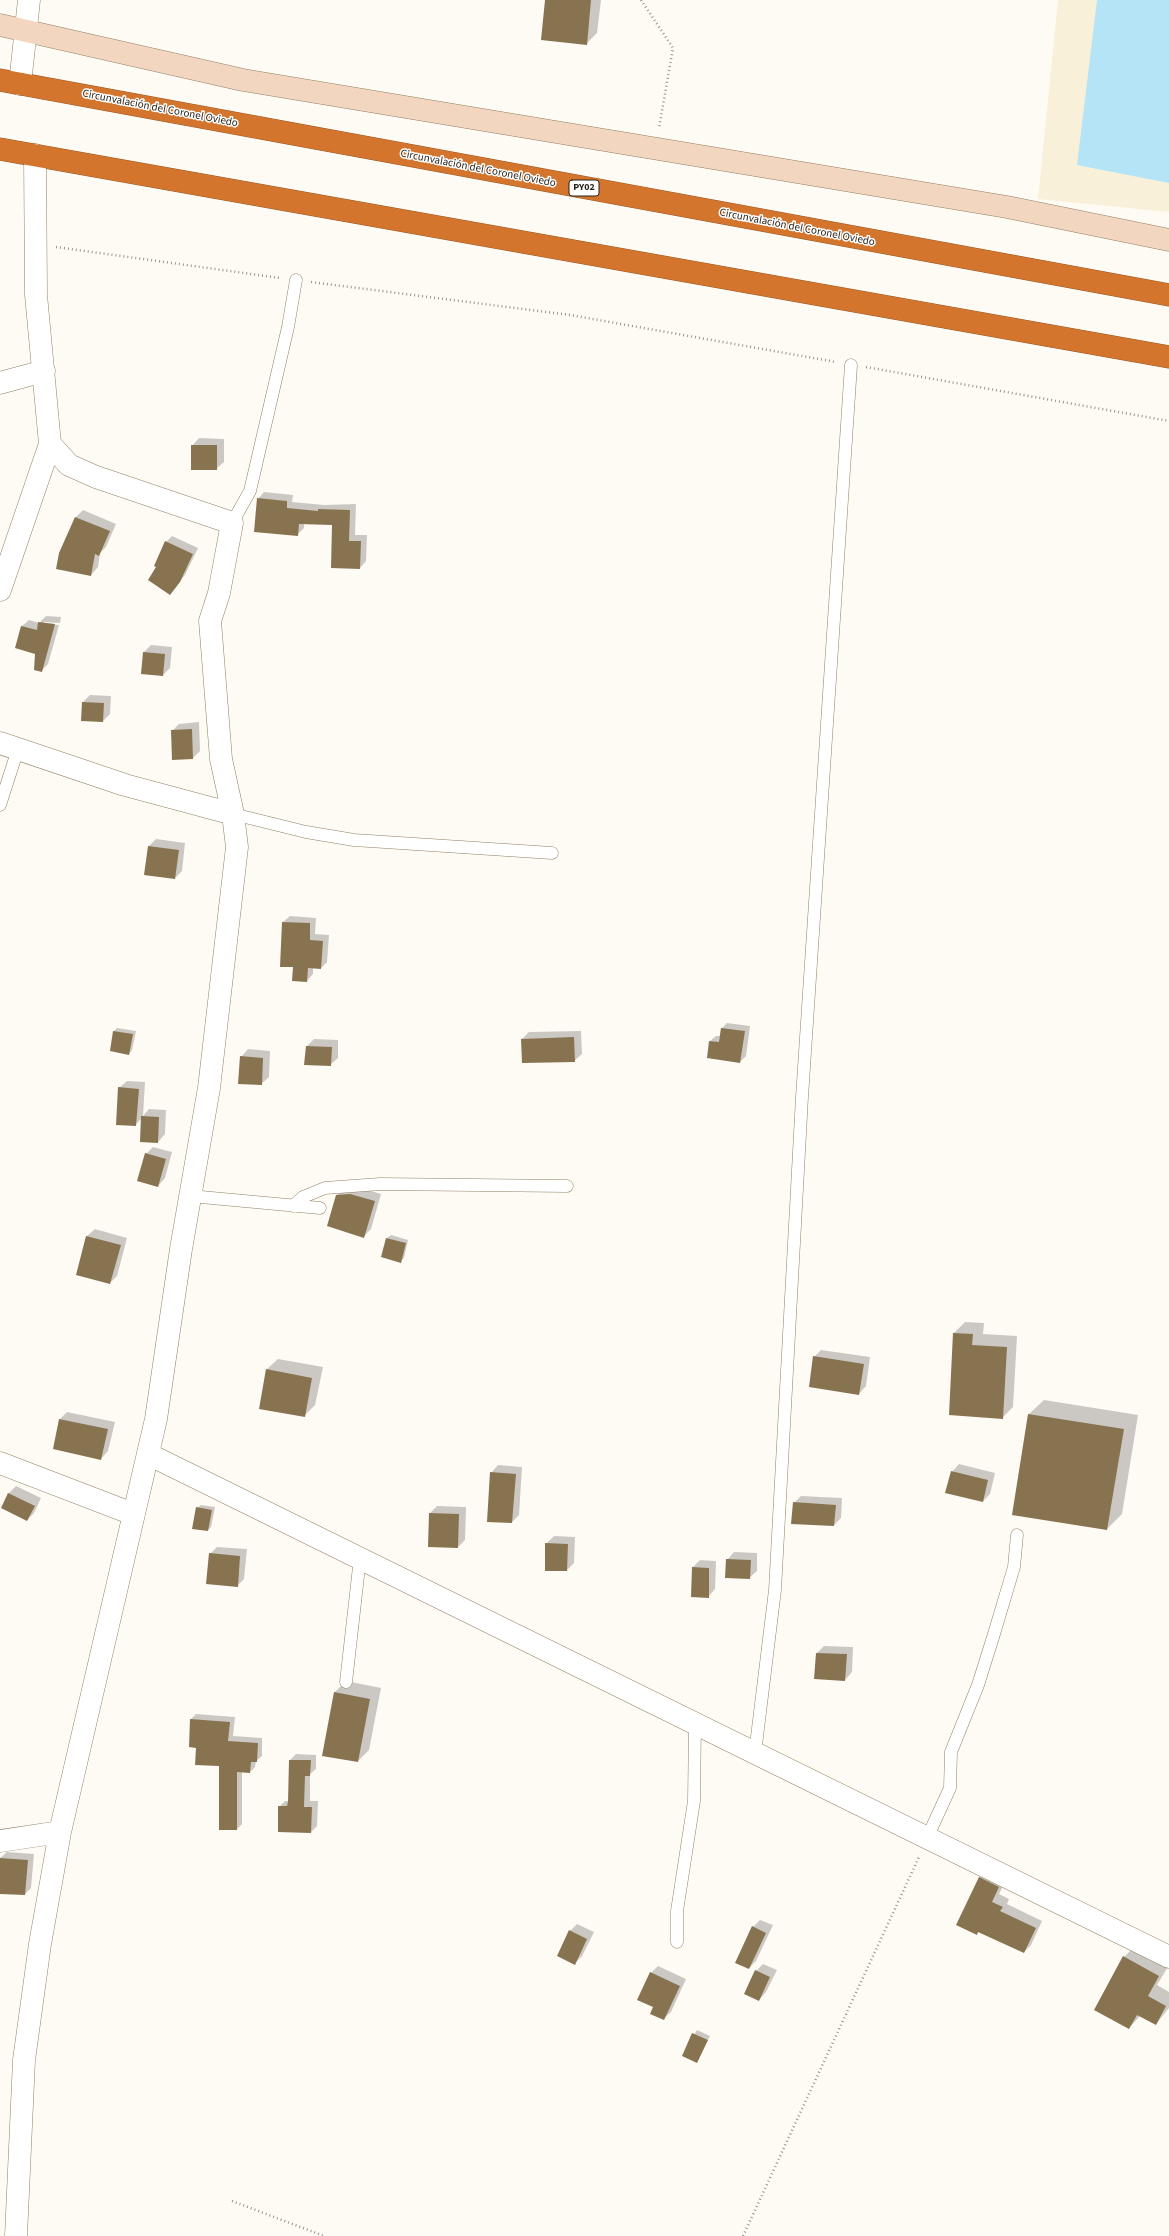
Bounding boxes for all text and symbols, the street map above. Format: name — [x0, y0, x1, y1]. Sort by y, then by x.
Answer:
street label: Circunvalación del Coronel Oviedo — [81, 87, 239, 131]
street label: Circunvalación del Coronel Oviedo — [399, 147, 557, 191]
road number: PY02 — [569, 180, 599, 196]
street label: Circunvalación del Coronel Oviedo — [718, 206, 876, 250]

